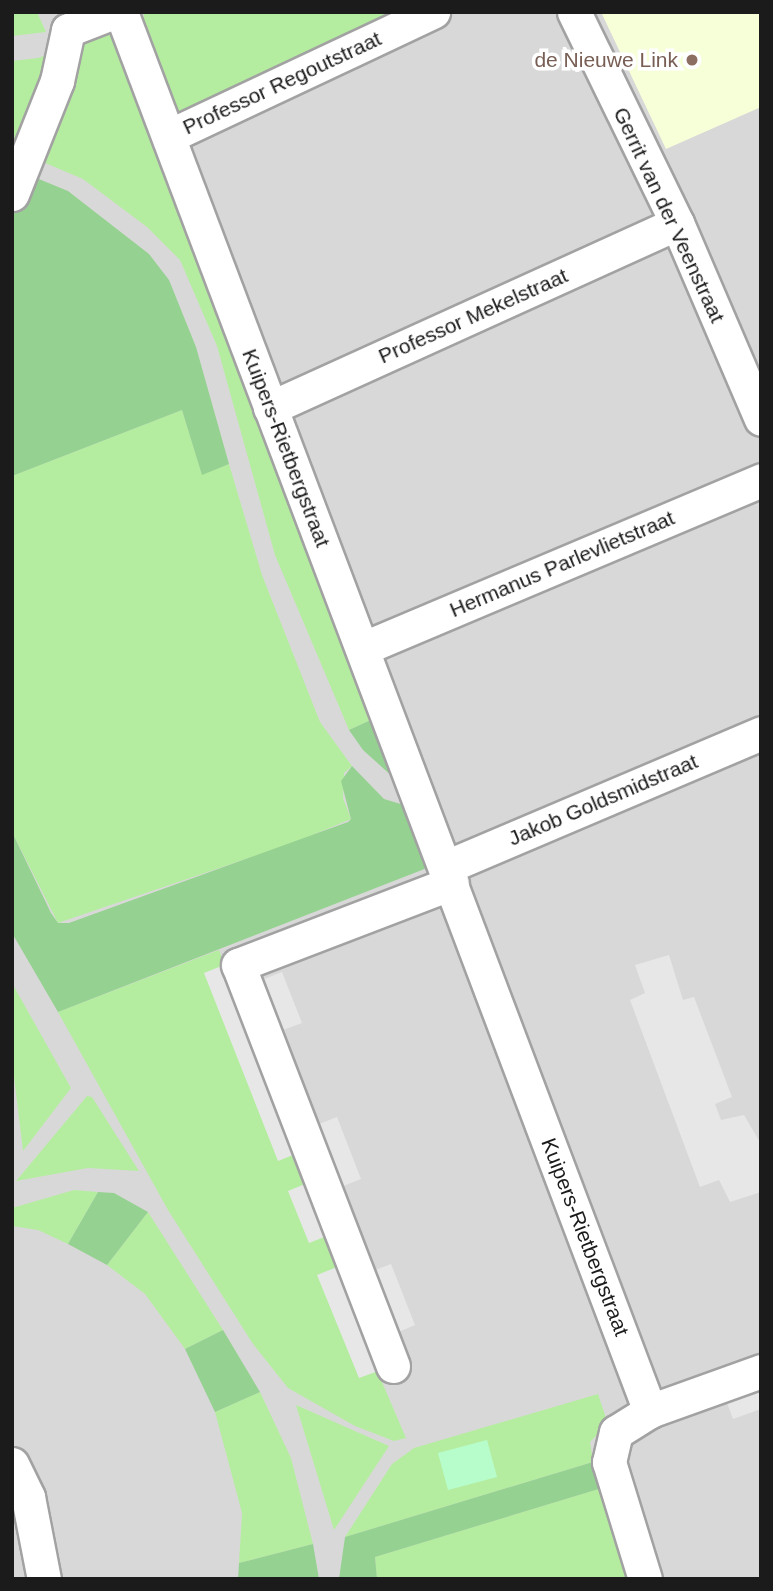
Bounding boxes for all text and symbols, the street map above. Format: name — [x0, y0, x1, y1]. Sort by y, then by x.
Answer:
street label: Professor Regoutstraat — [179, 26, 385, 140]
place label: de Nieuwe Link — [534, 47, 678, 73]
marker: de Nieuwe Link — [684, 52, 700, 68]
street label: Gerrit van der Veenstraat — [608, 103, 730, 327]
street label: Professor Mekelstraat — [375, 263, 571, 369]
street label: Kuipers-Rietbergstraat — [237, 345, 335, 551]
street label: Hermanus Parlevlietstraat — [446, 505, 678, 623]
street label: Jakob Goldsmidstraat — [505, 749, 701, 851]
street label: Kuipers-Rietbergstraat — [536, 1134, 634, 1340]

